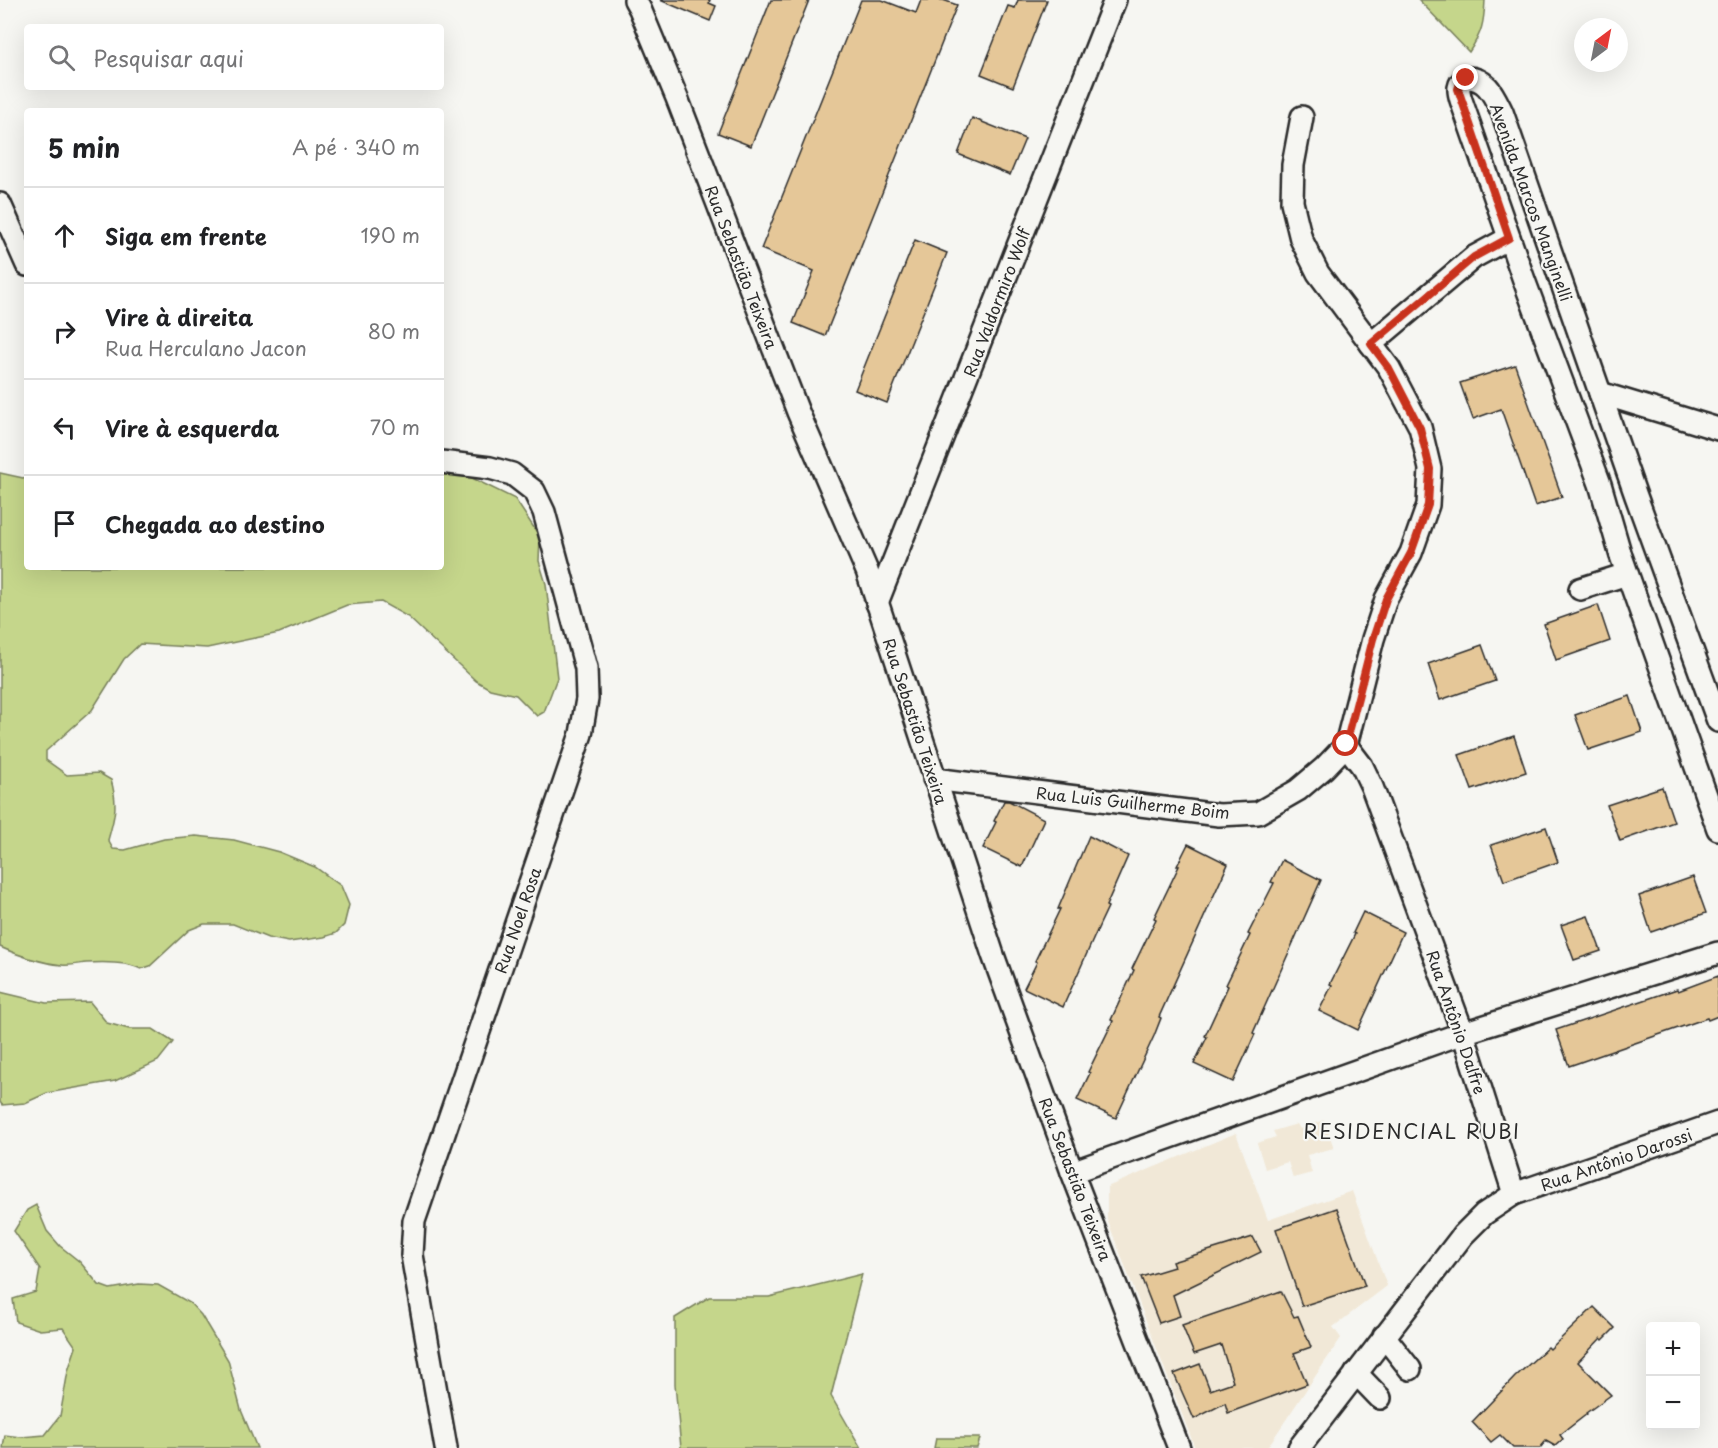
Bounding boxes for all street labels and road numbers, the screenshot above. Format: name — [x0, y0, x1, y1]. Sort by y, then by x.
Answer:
street label: Avenida Marcos Manginelli — [1485, 99, 1579, 305]
street label: Rua Sebastião Teixeira — [700, 182, 784, 352]
street label: Rua Valdormiro Wolf — [957, 222, 1036, 380]
street label: Rua Sebastião Teixeira — [878, 635, 954, 807]
street label: Rua Luis Guilherme Boim — [1035, 780, 1231, 824]
street label: Rua Noel Rosa — [488, 864, 546, 976]
street label: Rua Antônio Dalfre — [1421, 947, 1493, 1097]
street label: Rua Sebastião Teixeira — [1034, 1094, 1118, 1264]
street label: Rua Antônio Darossi — [1537, 1122, 1695, 1196]

